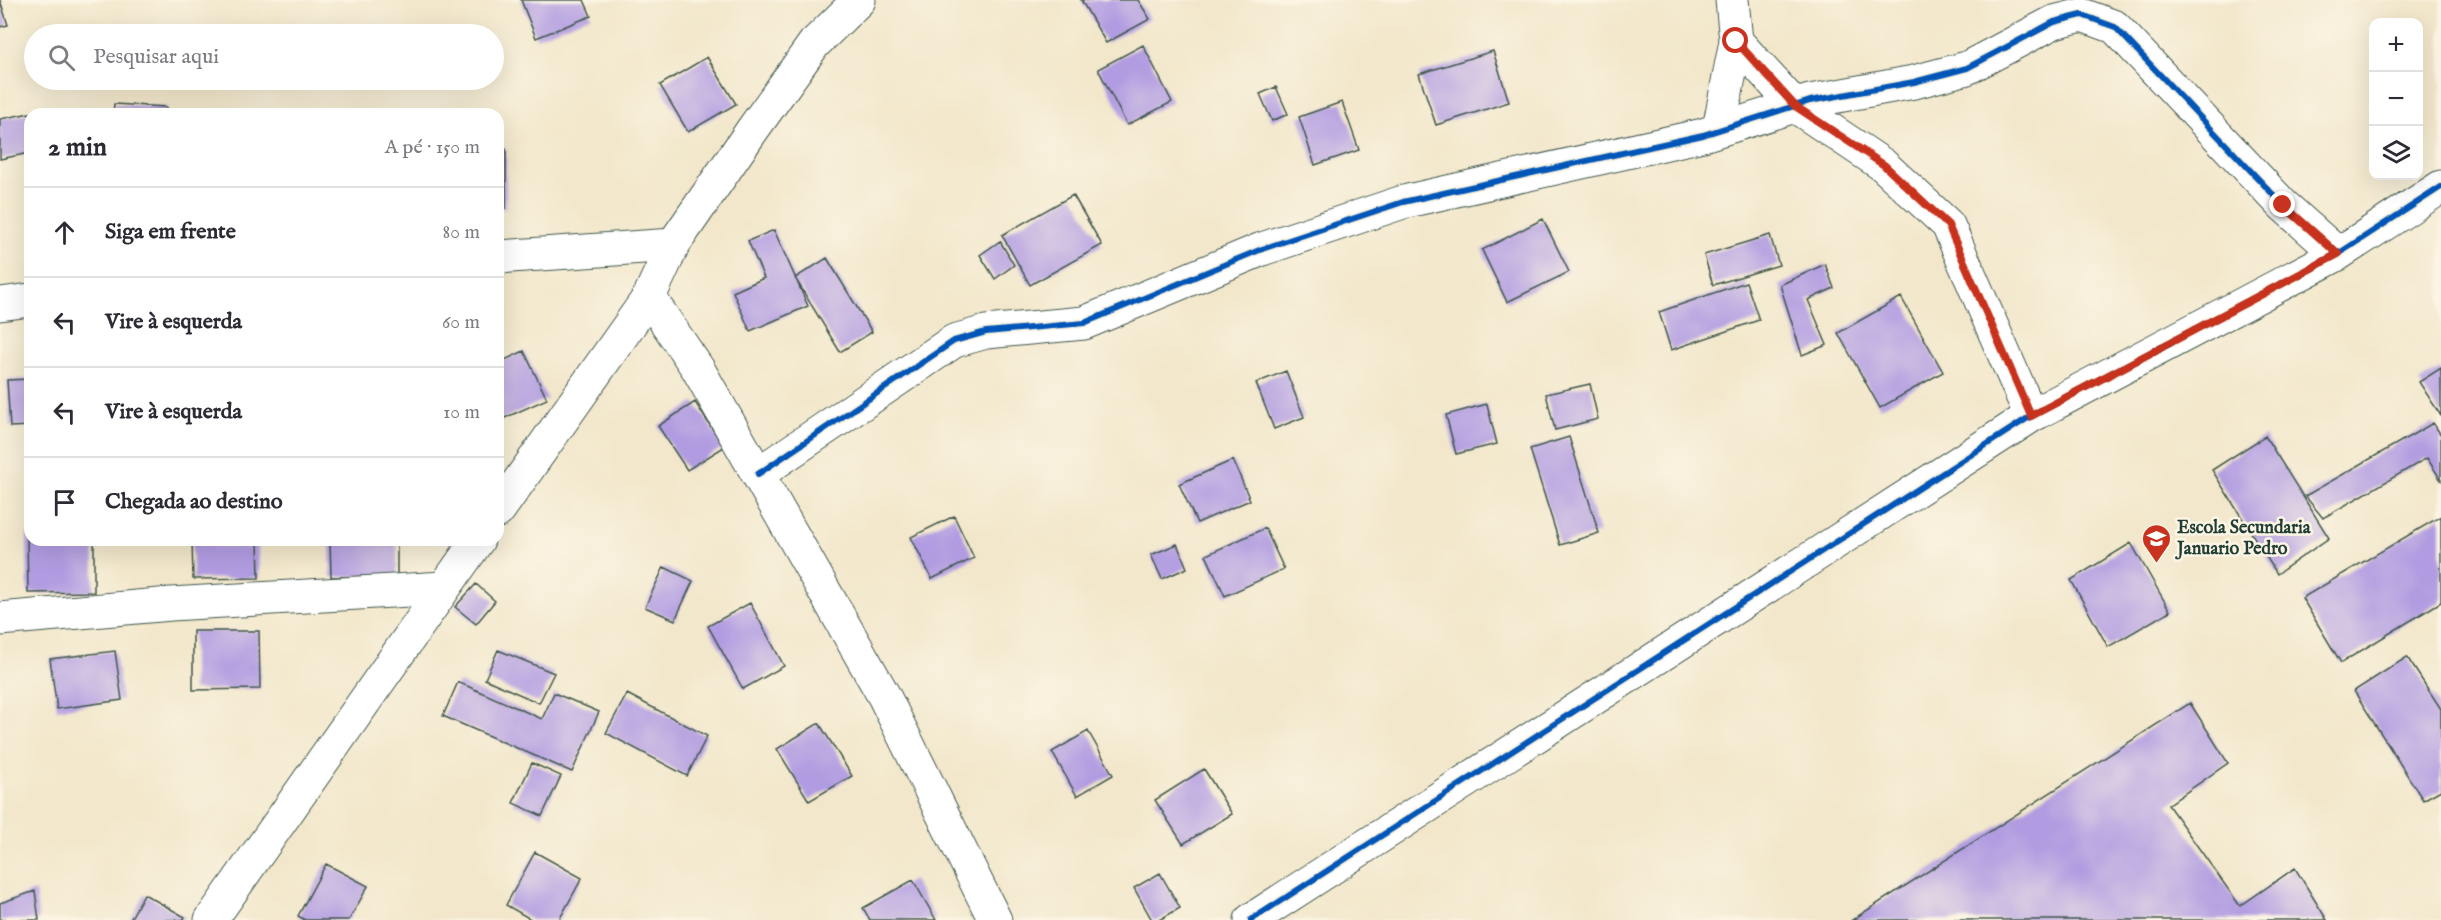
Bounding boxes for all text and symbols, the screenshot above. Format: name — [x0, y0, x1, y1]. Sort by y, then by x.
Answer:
map controls — [2369, 18, 2423, 180]
button: + — [2369, 18, 2423, 72]
search box — [24, 24, 504, 90]
route start — [1722, 27, 1748, 53]
icon: search — [45, 41, 78, 74]
text: Pesquisar aqui — [93, 43, 219, 71]
button: − — [2369, 72, 2423, 126]
button: layers — [2369, 126, 2423, 180]
text: 2 min — [48, 131, 107, 164]
text: A pé · 150 m — [385, 135, 480, 160]
route end — [2269, 191, 2295, 217]
icon: ahead — [48, 216, 81, 249]
text: Siga em frente — [105, 218, 236, 246]
text: 80 m — [443, 220, 480, 245]
icon: left — [48, 306, 81, 339]
text: Vire à esquerda — [105, 308, 242, 336]
text: 60 m — [442, 310, 480, 335]
icon: left — [48, 396, 81, 429]
text: Vire à esquerda — [105, 398, 242, 426]
text: 10 m — [443, 400, 480, 425]
icon: arrive — [48, 486, 81, 519]
text: Chegada ao destino — [105, 488, 283, 516]
place label: Escola Secundaria Januario Pedro — [2175, 517, 2312, 561]
school or university icon: Escola Secundaria Januario Pedro — [2140, 522, 2172, 564]

